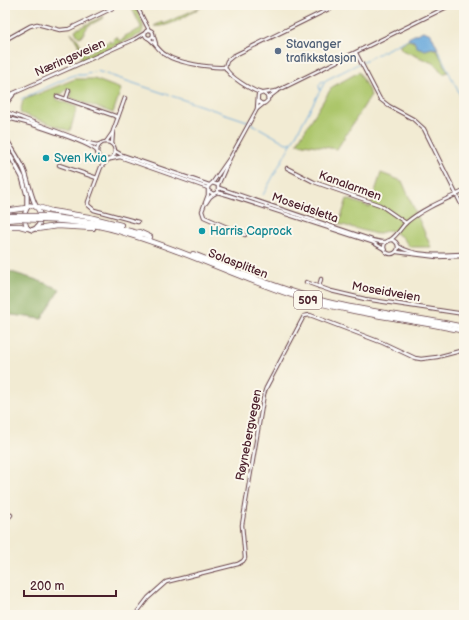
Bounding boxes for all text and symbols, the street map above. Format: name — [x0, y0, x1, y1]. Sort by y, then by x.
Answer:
street label: Næringsveien — [32, 36, 108, 80]
place label: Stavanger trafikkstasjon — [286, 37, 357, 66]
marker: Stavanger trafikkstasjon — [273, 46, 283, 56]
place label: Sven Kvia — [54, 151, 107, 166]
marker: Sven Kvia — [41, 153, 51, 163]
street label: Kanalarmen — [317, 168, 384, 204]
street label: Moseidsletta — [270, 190, 340, 226]
place label: Harris Caprock — [210, 224, 292, 239]
marker: Harris Caprock — [197, 226, 207, 236]
street label: Solasplitten — [206, 246, 270, 282]
street label: Moseidveien — [351, 279, 422, 305]
road number: 509 — [294, 291, 322, 309]
street label: Røynebergvegen — [233, 388, 265, 482]
scale bar — [24, 572, 116, 598]
text: 200 m — [30, 579, 64, 594]

